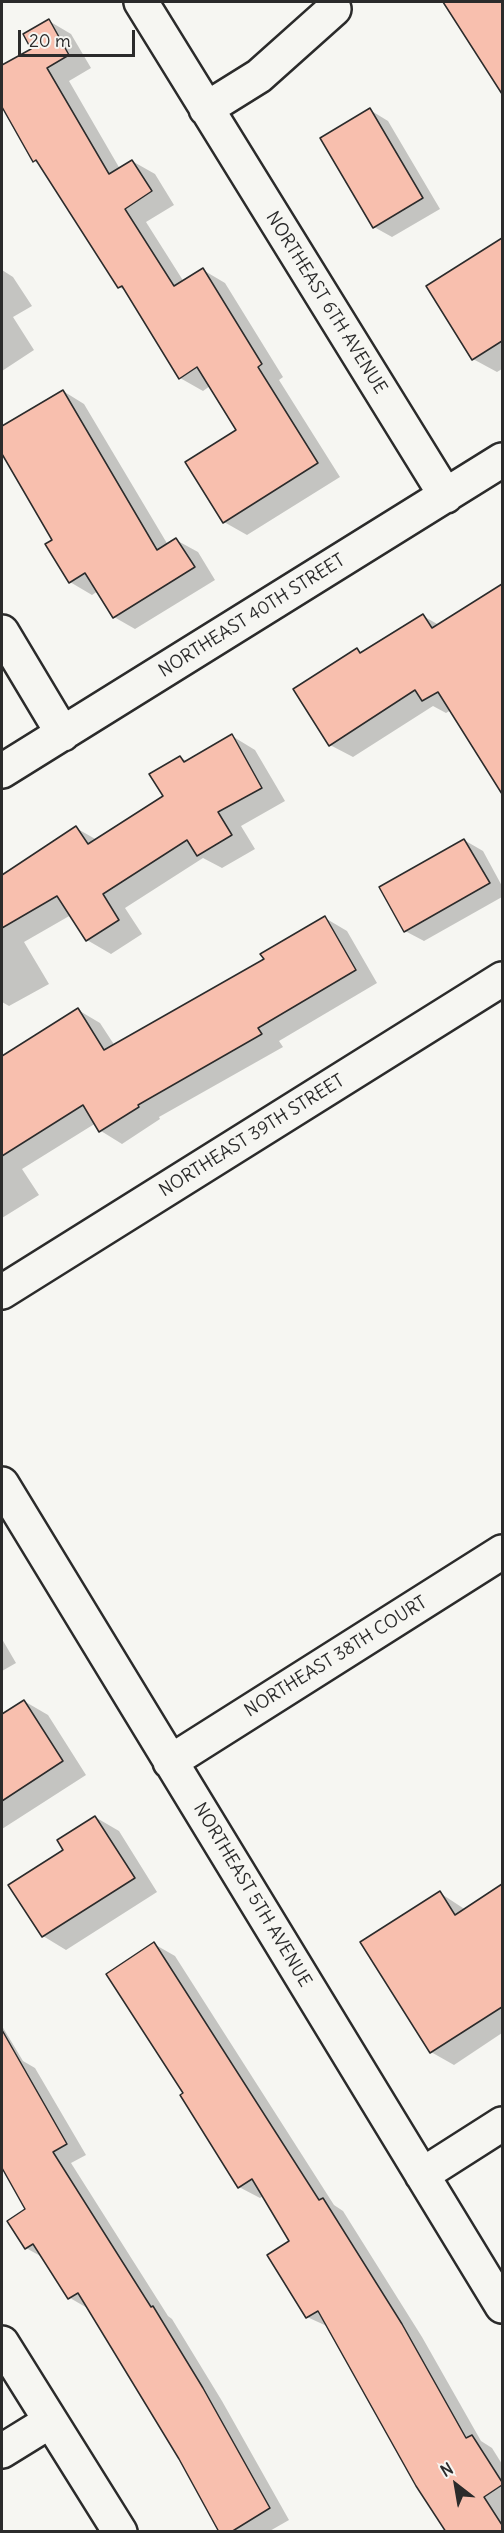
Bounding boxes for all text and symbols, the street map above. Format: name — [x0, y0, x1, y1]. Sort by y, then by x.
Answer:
scale bar — [21, 18, 138, 56]
text: 20 m — [29, 29, 71, 52]
street label: NORTHEAST 6TH AVENUE — [261, 208, 391, 398]
street label: NORTHEAST 40TH STREET — [155, 550, 349, 682]
street label: NORTHEAST 39TH STREET — [156, 1070, 348, 1202]
street label: NORTHEAST 38TH COURT — [241, 1592, 431, 1722]
street label: NORTHEAST 5TH AVENUE — [188, 1799, 316, 1991]
north arrow — [426, 2455, 486, 2515]
text: N — [437, 2458, 457, 2481]

